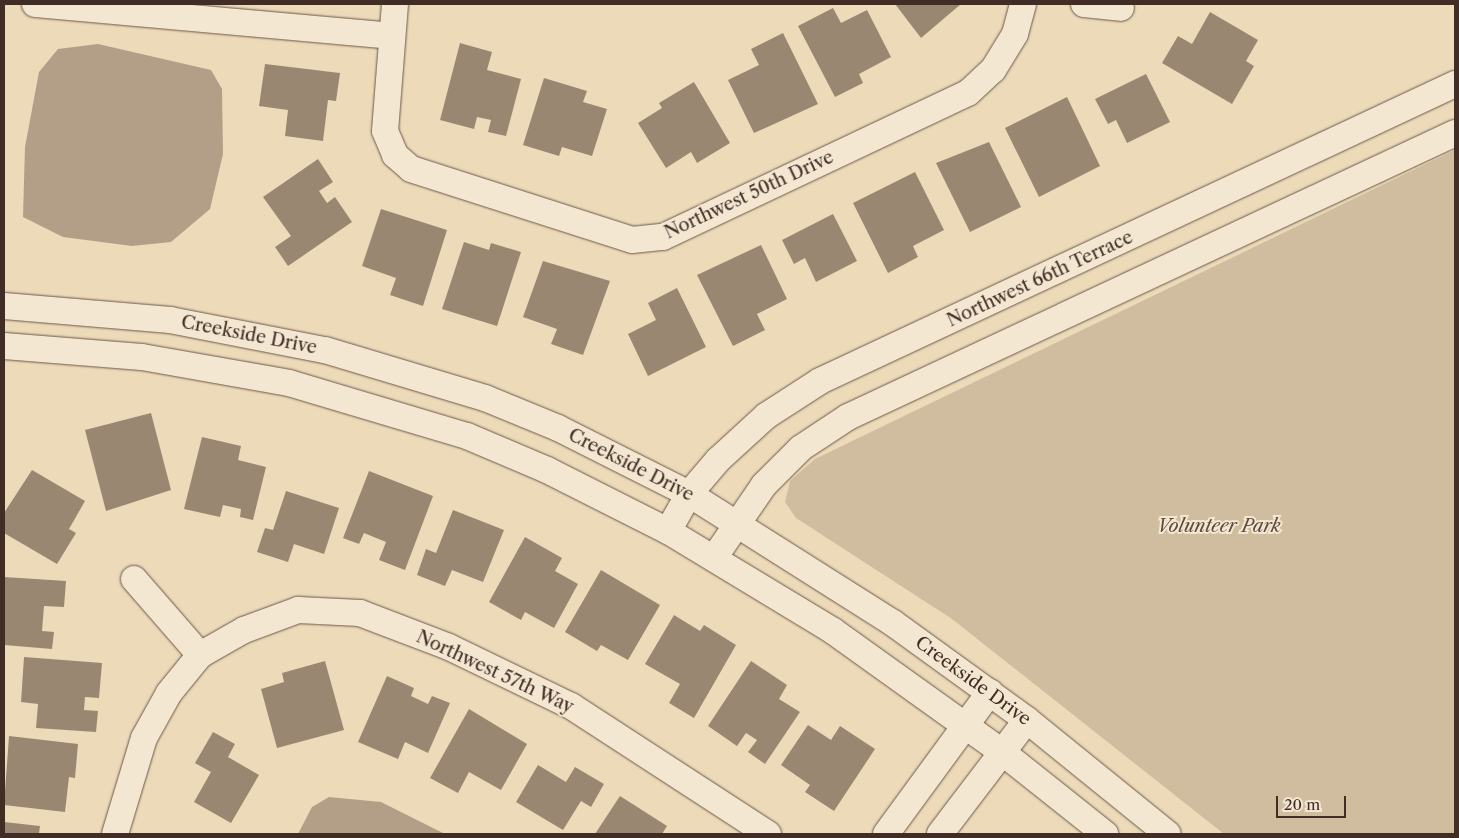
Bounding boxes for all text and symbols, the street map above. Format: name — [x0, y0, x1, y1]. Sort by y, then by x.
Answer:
street label: Northwest 50th Drive — [661, 146, 837, 244]
street label: Northwest 66th Terrace — [943, 226, 1137, 332]
street label: Creekside Drive — [179, 311, 319, 359]
street label: Creekside Drive — [565, 424, 697, 506]
park label: Volunteer Park — [1157, 515, 1281, 537]
street label: Northwest 57th Way — [413, 626, 577, 718]
street label: Creekside Drive — [911, 632, 1035, 730]
scale bar — [1279, 786, 1349, 818]
text: 20 m — [1284, 795, 1320, 814]

